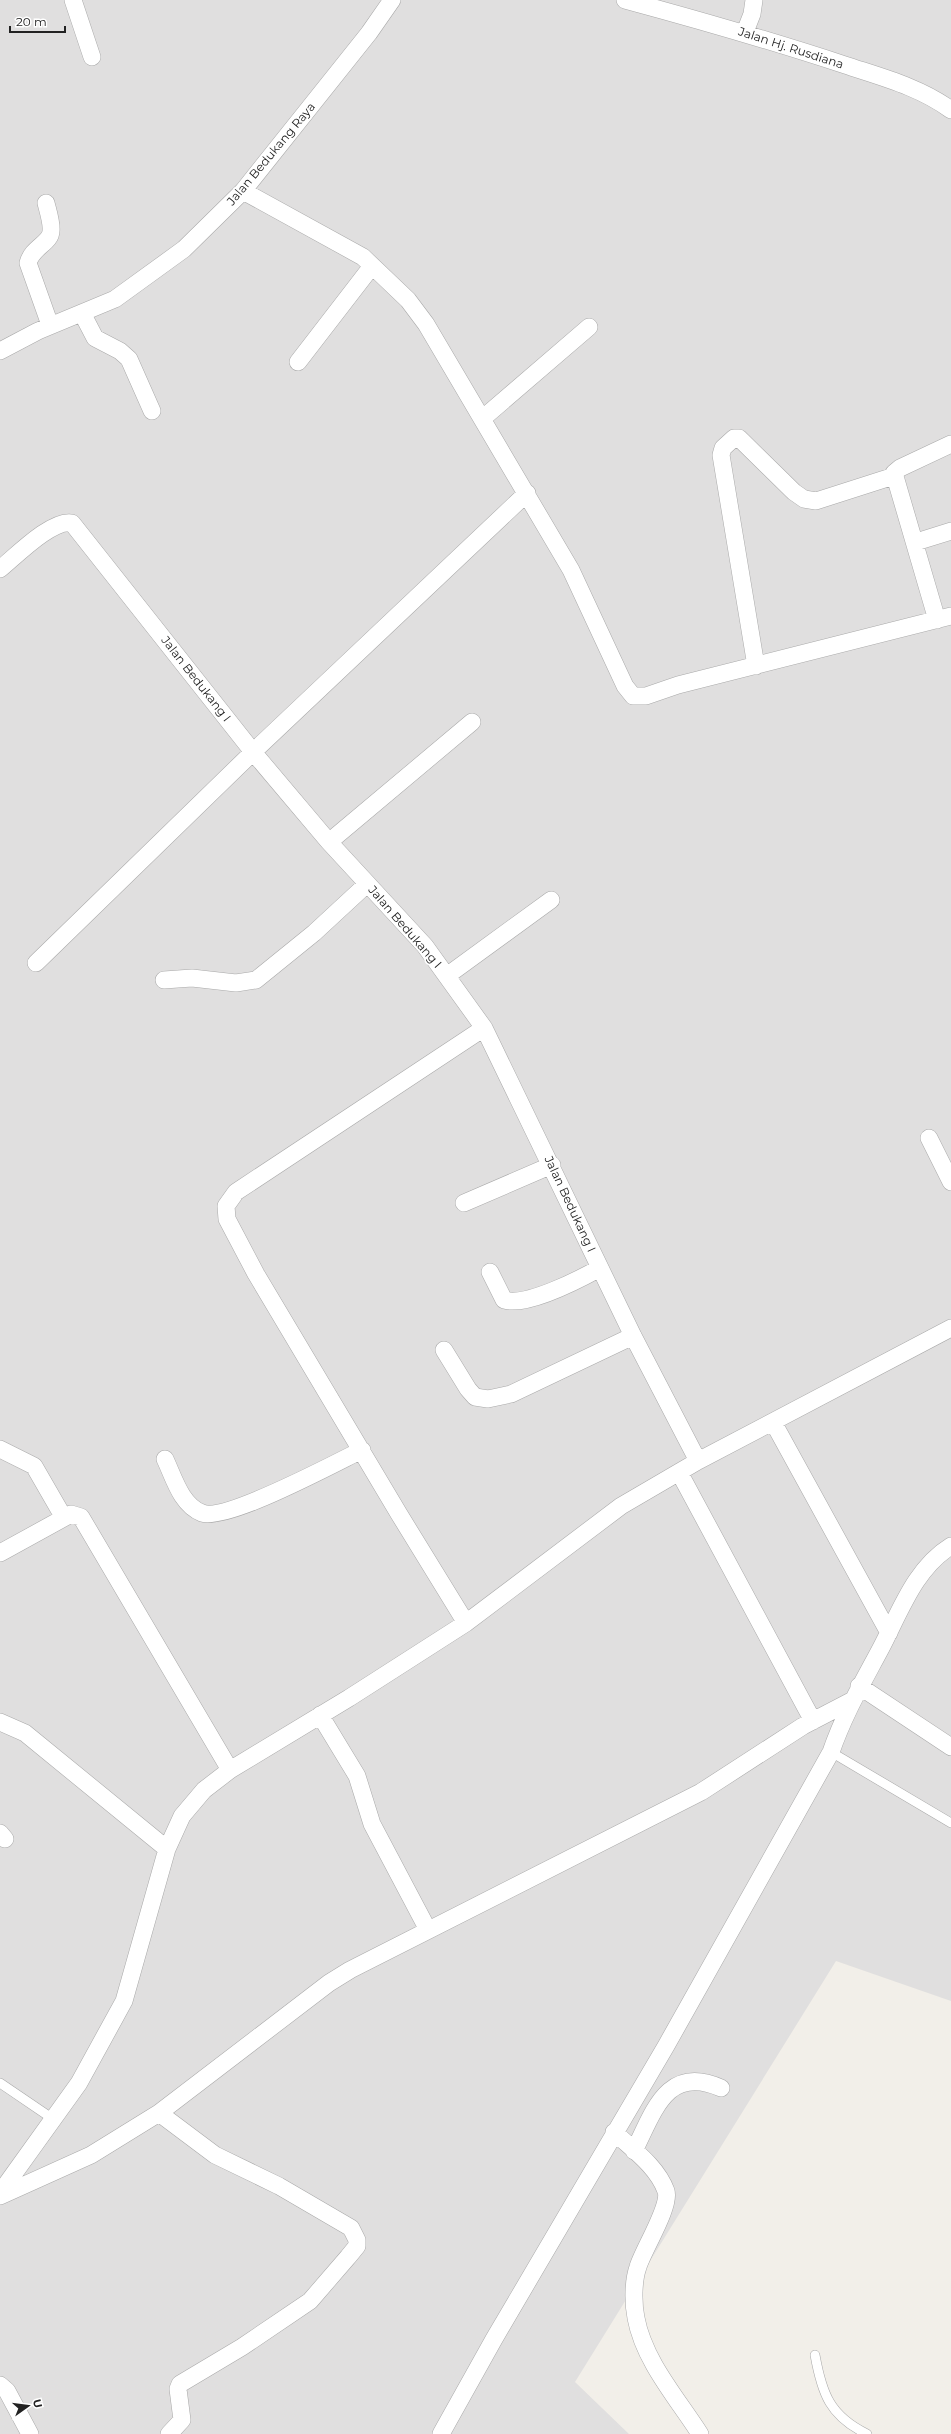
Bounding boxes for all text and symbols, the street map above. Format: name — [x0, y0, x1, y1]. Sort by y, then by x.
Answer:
scale bar — [10, 8, 65, 34]
text: 20 m — [16, 14, 47, 29]
street label: Jalan Hj. Rusdiana — [736, 23, 846, 72]
street label: Jalan Bedukang Raya — [223, 99, 318, 209]
street label: Jalan Bedukang I — [158, 632, 234, 724]
street label: Jalan Bedukang I — [365, 882, 445, 971]
street label: Jalan Bedukang I — [541, 1152, 599, 1254]
north arrow — [8, 2386, 48, 2426]
text: U — [30, 2398, 46, 2409]

